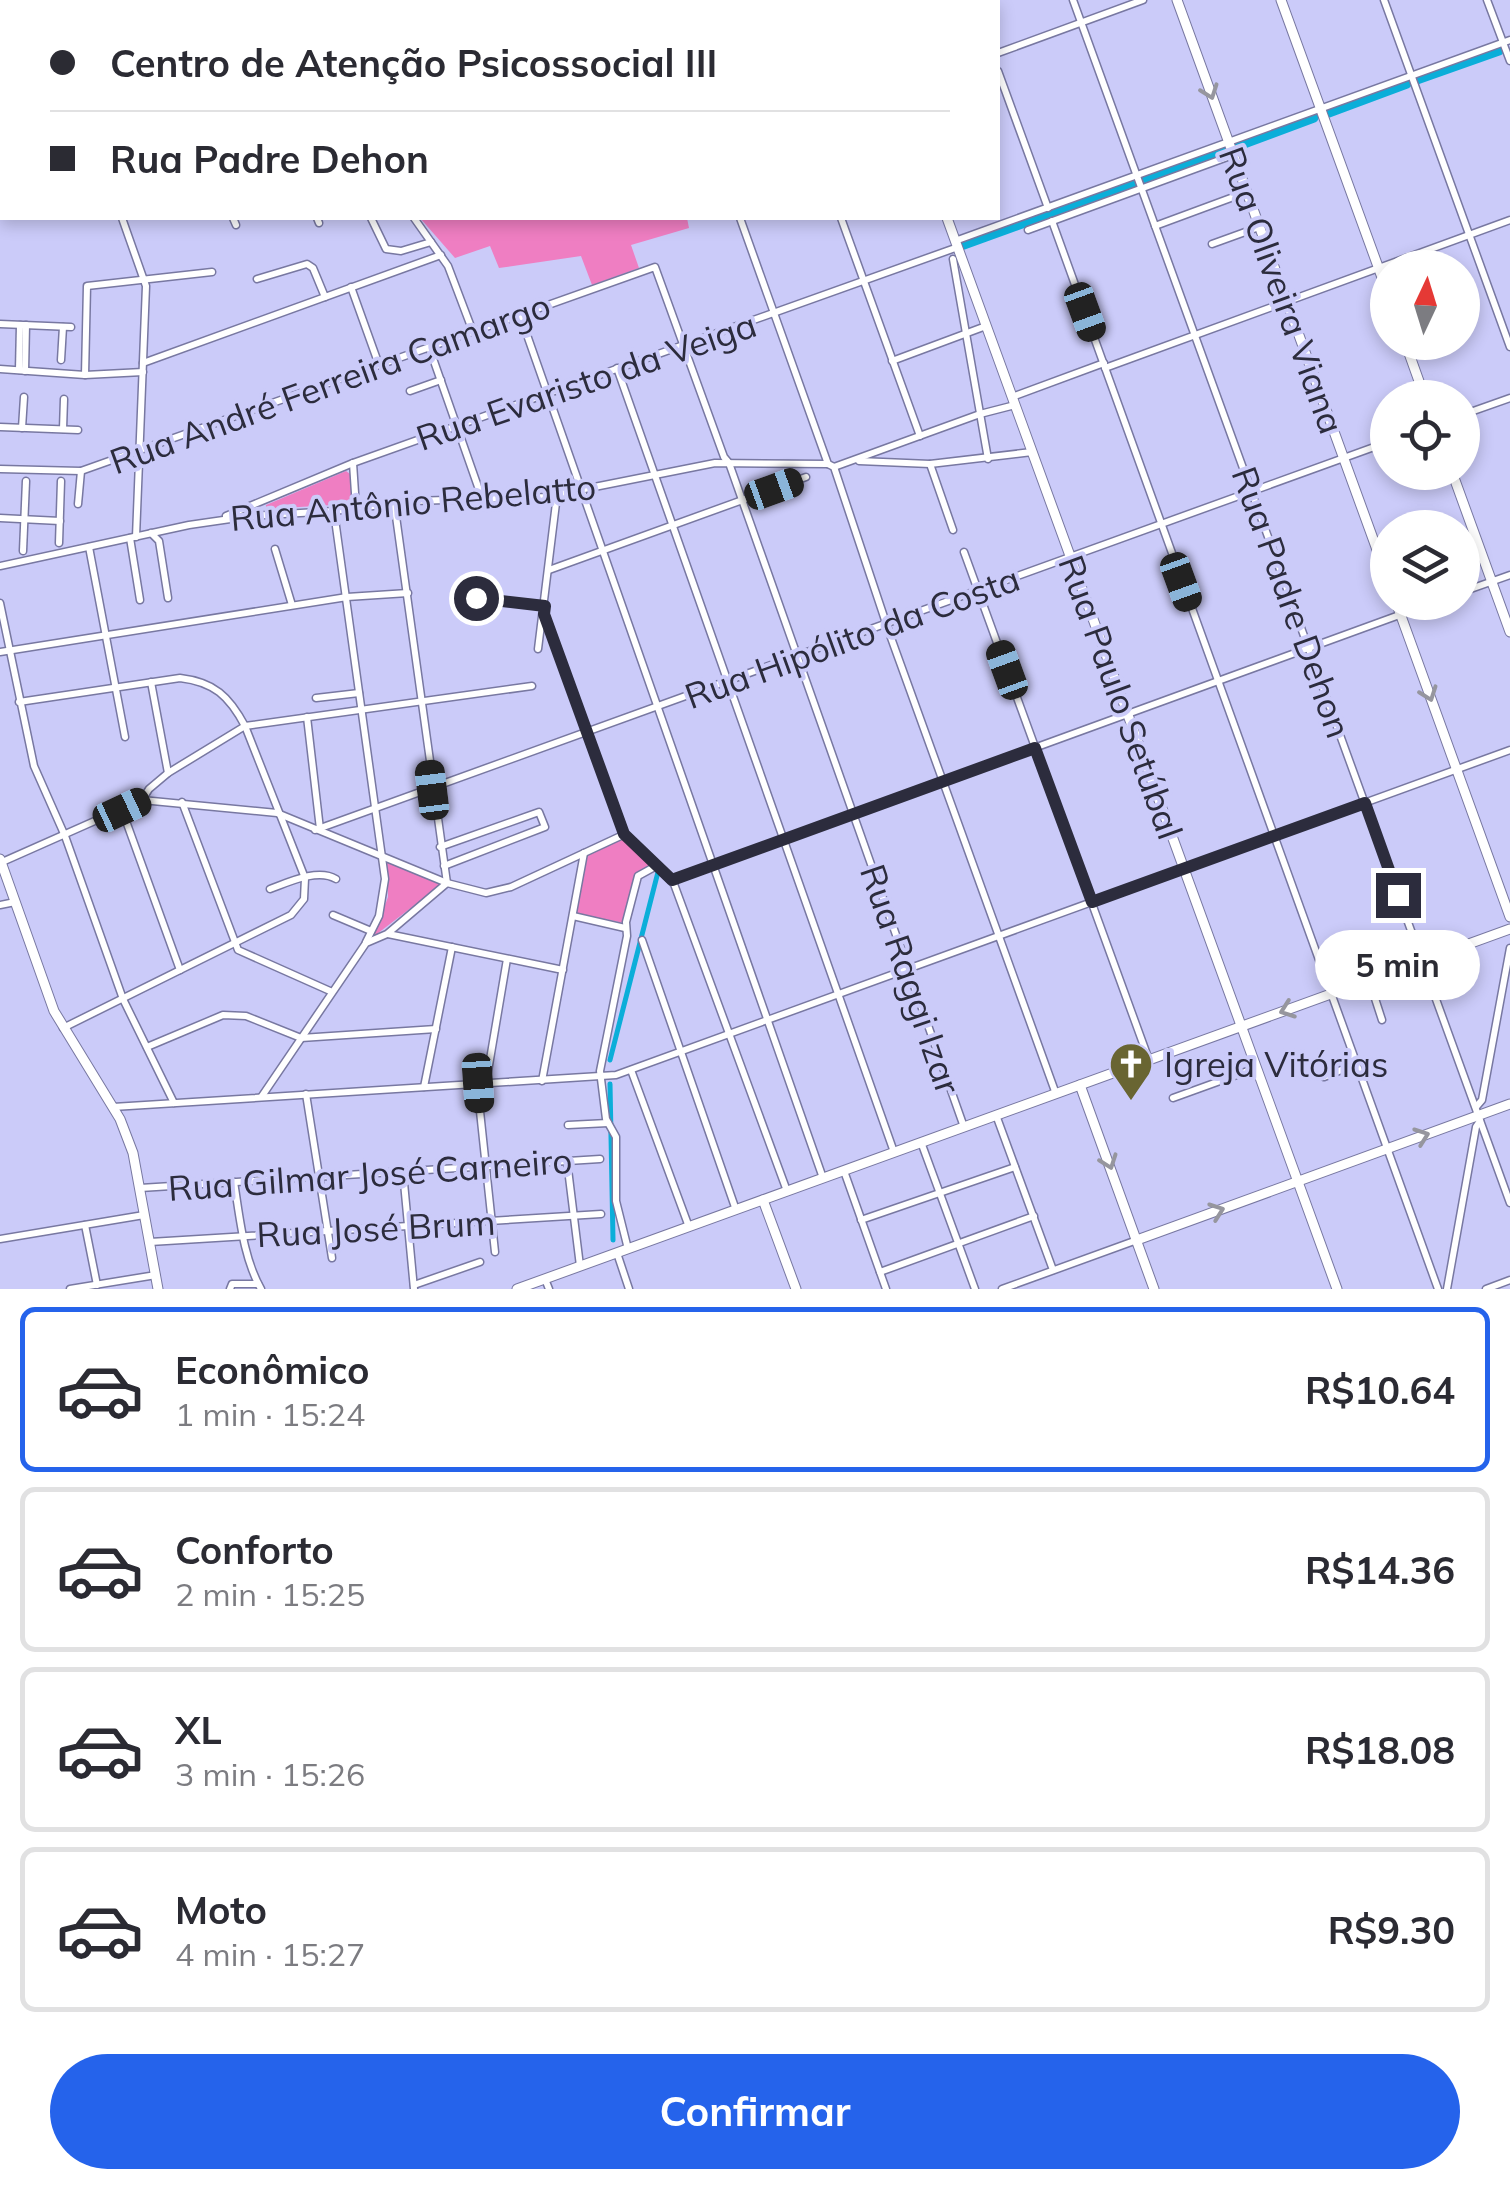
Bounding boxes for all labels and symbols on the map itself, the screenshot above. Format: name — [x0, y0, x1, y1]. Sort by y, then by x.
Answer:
one-way arrow — [1199, 82, 1219, 99]
street label: Rua Oliveira Viana — [1210, 141, 1354, 439]
north arrow — [1370, 250, 1480, 360]
car — [1061, 279, 1109, 345]
street label: Rua André Ferreira Camargo — [104, 283, 556, 483]
street label: Rua Evaristo da Veiga — [410, 302, 762, 460]
street label: Rua Padre Dehon — [1223, 460, 1361, 744]
street label: Rua Antônio Rebelatto — [228, 464, 598, 540]
car — [741, 465, 807, 513]
street label: Rua Paulo Setúbal — [1049, 549, 1193, 845]
car — [1157, 549, 1205, 615]
street label: Rua Hipólito da Costa — [679, 556, 1025, 718]
route start — [454, 576, 499, 621]
car — [983, 637, 1031, 703]
one-way arrow — [1417, 685, 1438, 702]
car — [413, 758, 451, 822]
car — [88, 784, 156, 836]
street label: Rua Raggi Izar — [851, 858, 971, 1100]
route end — [1376, 873, 1421, 918]
callout: 5 min — [1316, 930, 1480, 1000]
one-way arrow — [1279, 998, 1296, 1019]
church icon: Igreja Vitórias — [1108, 1041, 1154, 1102]
place label: Igreja Vitórias — [1164, 1042, 1388, 1086]
car — [461, 1052, 495, 1114]
one-way arrow — [1413, 1127, 1430, 1148]
street label: Rua Gilmar José Carneiro — [167, 1138, 573, 1210]
one-way arrow — [1097, 1153, 1117, 1170]
street label: Rua José Brum — [256, 1200, 496, 1256]
one-way arrow — [1208, 1202, 1225, 1223]

